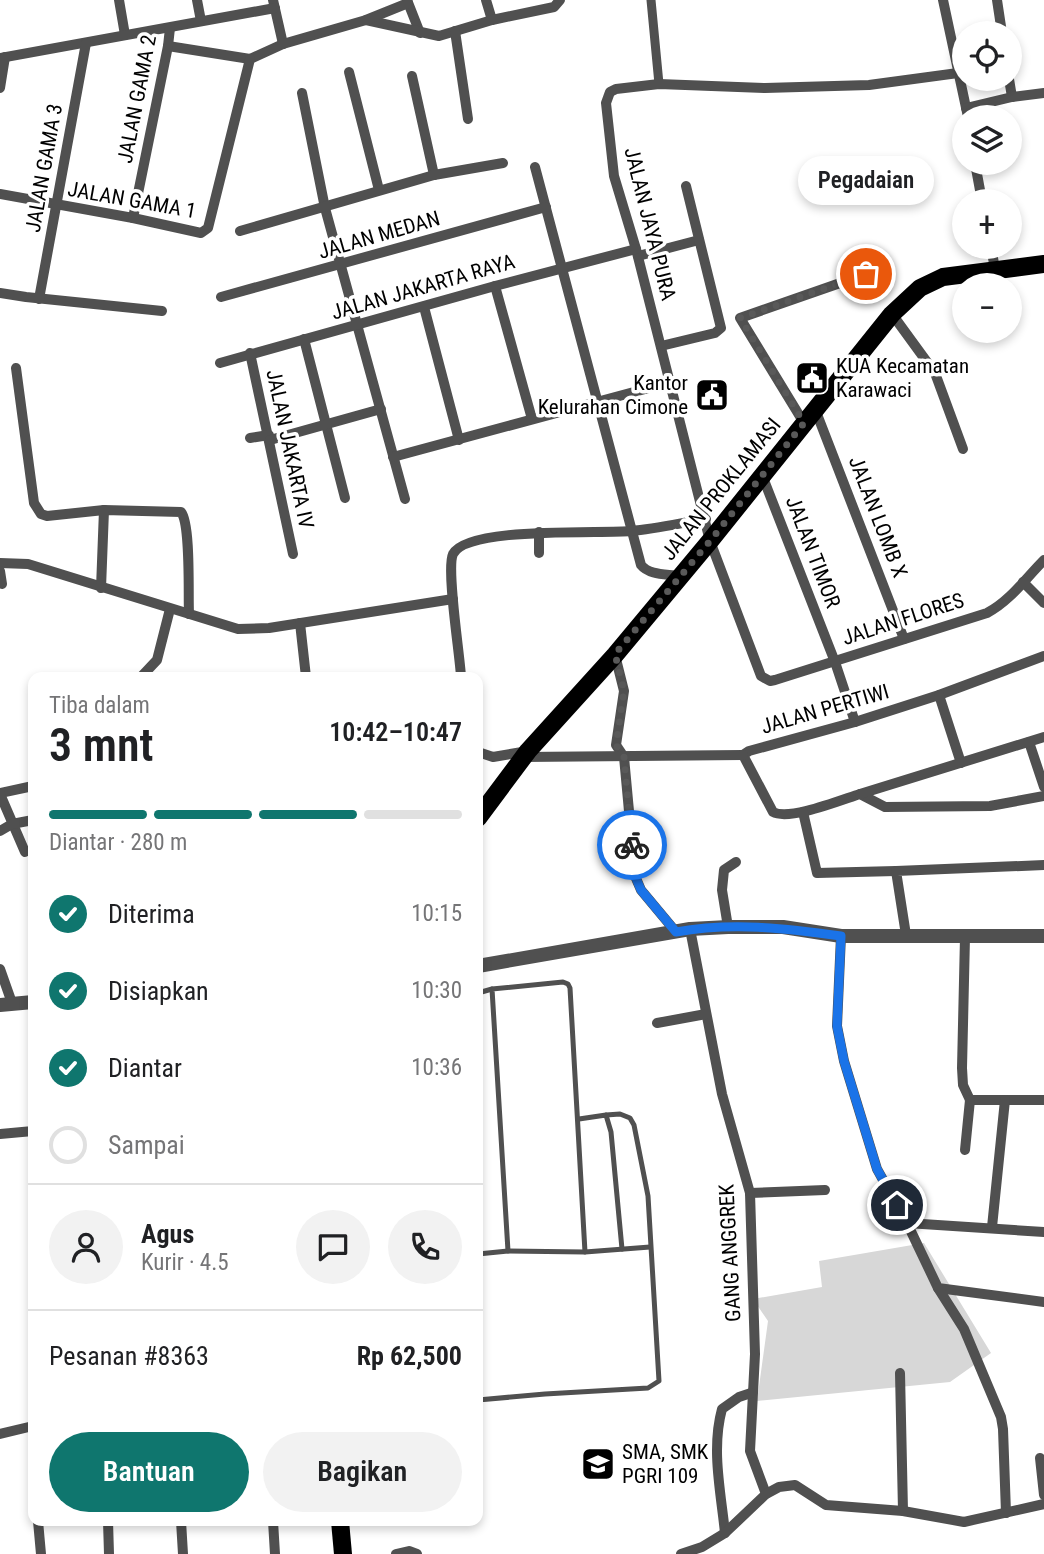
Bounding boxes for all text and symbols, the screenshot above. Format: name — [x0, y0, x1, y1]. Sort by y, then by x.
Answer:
map controls — [952, 21, 1022, 343]
button: locate — [952, 21, 1022, 91]
street label: JALAN GAMA 2 — [113, 33, 161, 165]
street label: JALAN GAMA 3 — [21, 102, 67, 234]
button: layers — [952, 105, 1022, 175]
street label: JALAN JAYA PURA — [619, 145, 681, 303]
callout: Pegadaian — [798, 155, 934, 204]
text: Pegadaian — [818, 167, 914, 194]
street label: JALAN GAMA 1 — [66, 177, 198, 223]
button: + — [952, 189, 1022, 259]
street label: JALAN MEDAN — [315, 206, 443, 264]
pin — [836, 244, 896, 304]
street label: JALAN JAKARTA RAYA — [329, 249, 517, 325]
icon: bag — [847, 255, 885, 293]
button: − — [952, 273, 1022, 343]
place label: KUA Kecamatan Karawaci — [836, 354, 969, 402]
public building icon: KUA Kecamatan Karawaci — [793, 359, 831, 397]
street label: JALAN JAKARTA IV — [261, 367, 319, 531]
place label: Kantor Kelurahan Cimone — [538, 371, 688, 419]
public building icon: Kantor Kelurahan Cimone — [693, 376, 731, 414]
street label: JALAN PROKLAMASI — [656, 413, 786, 565]
street label: JALAN LOMB X — [844, 453, 912, 581]
street label: JALAN TIMOR — [781, 493, 845, 611]
street label: JALAN FLORES — [839, 588, 967, 650]
street label: JALAN PERTIWI — [758, 679, 892, 739]
text: Tiba dalam — [49, 692, 150, 719]
text: 10:42–10:47 — [329, 717, 462, 747]
text: 3 mnt — [49, 718, 154, 772]
courier — [597, 810, 667, 880]
icon: bike — [613, 826, 651, 864]
text: Diantar · 280 m — [49, 829, 187, 856]
icon: check — [49, 895, 87, 933]
text: Diterima — [108, 899, 195, 929]
text: 10:15 — [411, 900, 462, 927]
icon: check — [49, 972, 87, 1010]
text: Disiapkan — [108, 976, 209, 1006]
text: 10:30 — [411, 977, 462, 1004]
icon: check — [49, 1049, 87, 1087]
text: Diantar — [108, 1053, 182, 1083]
text: 10:36 — [411, 1054, 462, 1081]
text: Sampai — [108, 1130, 185, 1160]
pin — [867, 1175, 927, 1235]
street label: GANG ANGGREK — [714, 1183, 746, 1322]
icon: home — [878, 1186, 916, 1224]
button: person — [49, 1210, 123, 1284]
button: chat — [296, 1210, 370, 1284]
button: phone — [388, 1210, 462, 1284]
text: Agus — [141, 1219, 194, 1249]
text: Kurir · 4.5 — [141, 1249, 229, 1276]
text: Pesanan #8363 — [49, 1341, 209, 1371]
text: Rp 62,500 — [357, 1341, 462, 1371]
button: Bantuan — [49, 1432, 249, 1512]
button: Bagikan — [263, 1432, 462, 1512]
place label: SMA, SMK PGRI 109 — [622, 1440, 709, 1488]
school or university icon: SMA, SMK PGRI 109 — [579, 1445, 617, 1483]

